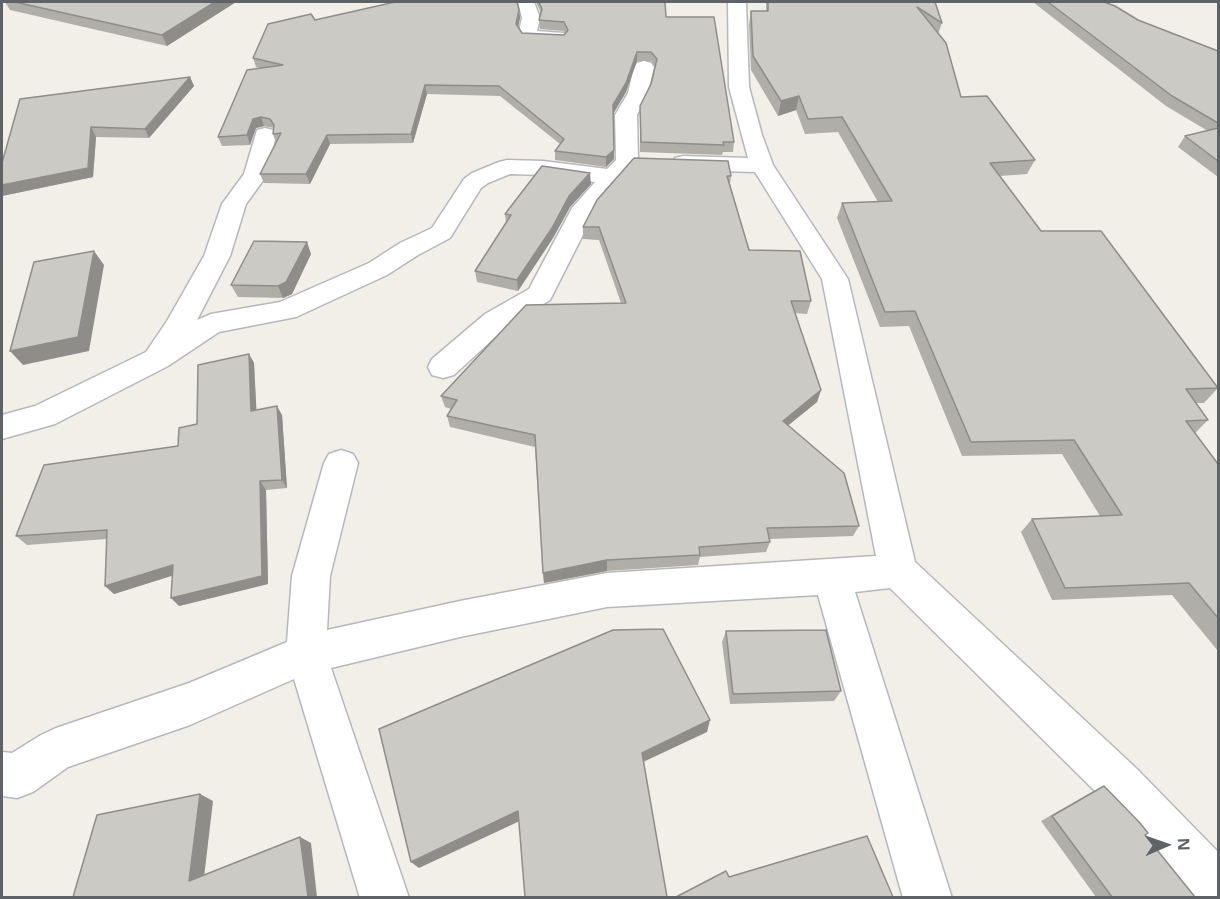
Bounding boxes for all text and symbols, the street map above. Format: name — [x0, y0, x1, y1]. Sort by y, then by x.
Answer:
north arrow — [1136, 815, 1196, 875]
text: N — [1173, 837, 1195, 851]

